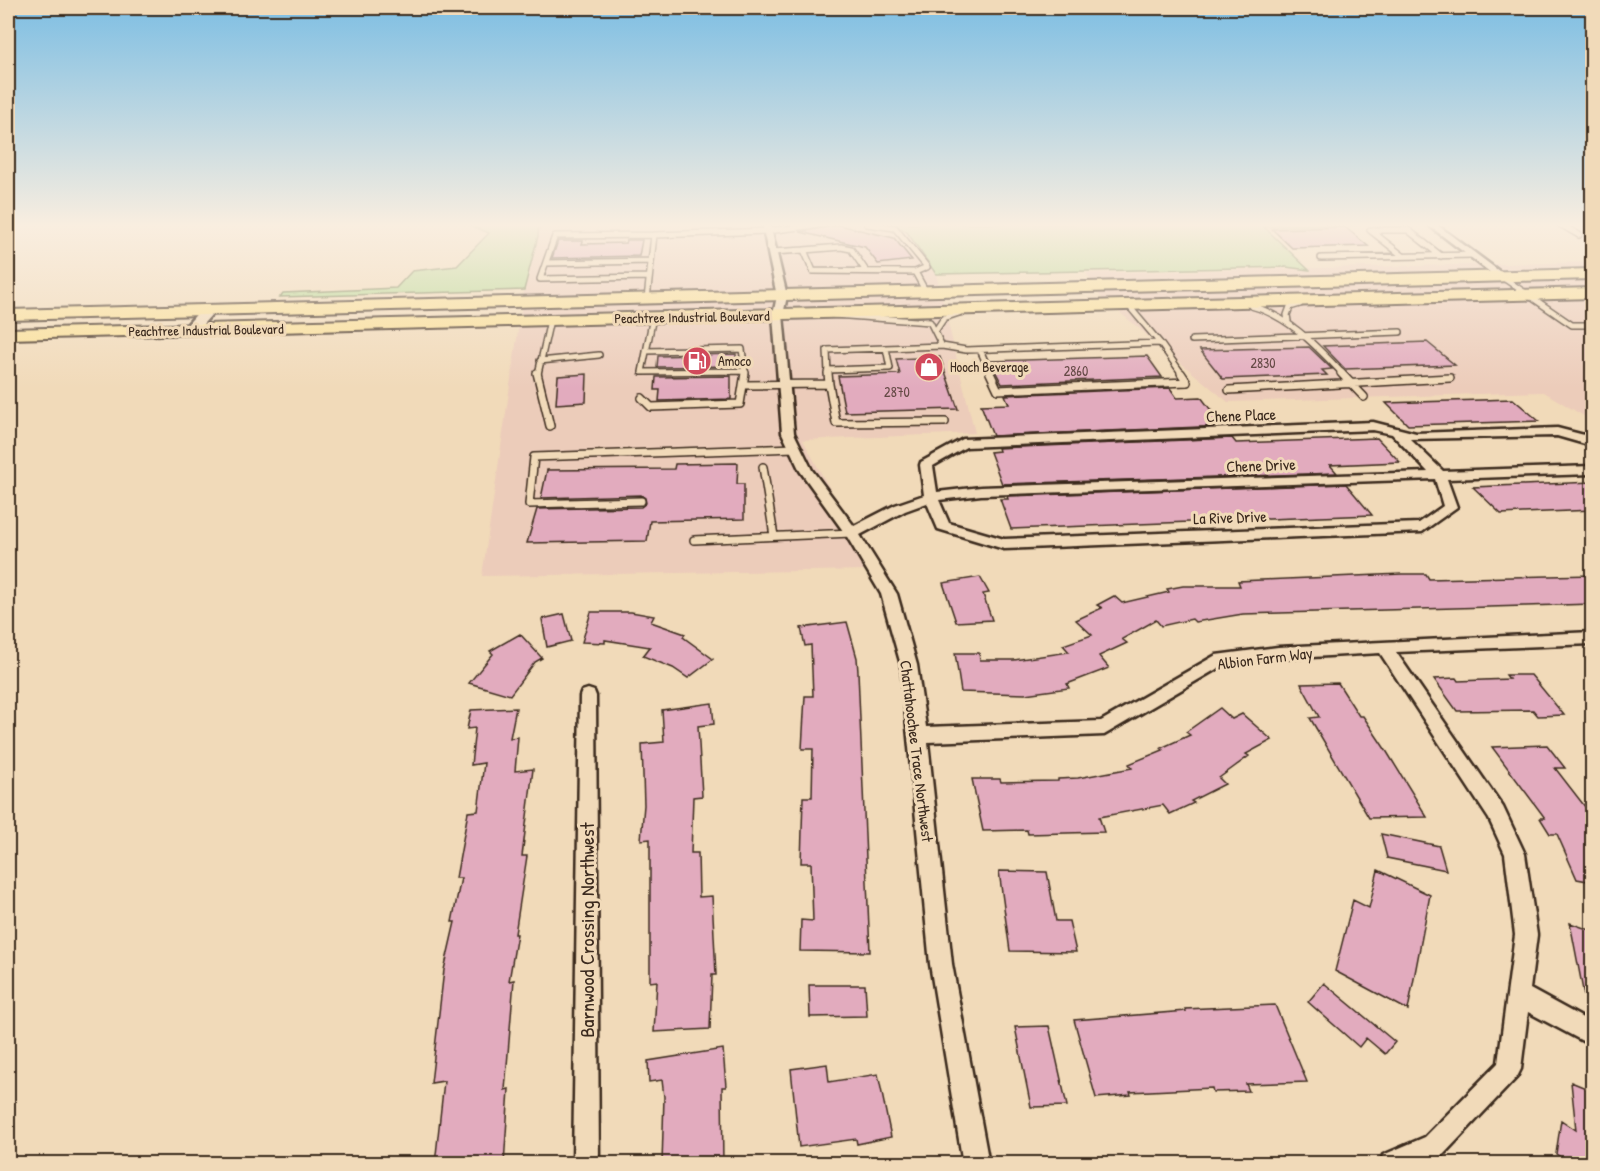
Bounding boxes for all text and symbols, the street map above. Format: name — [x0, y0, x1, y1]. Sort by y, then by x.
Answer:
street label: Peachtree Industrial Boulevard — [614, 306, 770, 327]
street label: Peachtree Industrial Boulevard — [128, 319, 284, 340]
fuel station icon: Amoco — [681, 345, 713, 377]
place label: Amoco — [718, 351, 751, 370]
shop icon: Hooch Beverage — [913, 351, 945, 383]
house number: 2830 — [1250, 353, 1276, 372]
place label: Hooch Beverage — [950, 357, 1029, 377]
house number: 2860 — [1064, 361, 1088, 380]
house number: 2870 — [884, 382, 910, 401]
street label: Chene Place — [1206, 403, 1277, 427]
street label: Chene Drive — [1226, 453, 1297, 477]
street label: La Rive Drive — [1193, 505, 1268, 529]
street label: Albion Farm Way — [1216, 641, 1314, 675]
street label: Chattahoochee Trace Northwest — [895, 659, 939, 844]
street label: Barnwood Crossing Northwest — [573, 821, 600, 1038]

